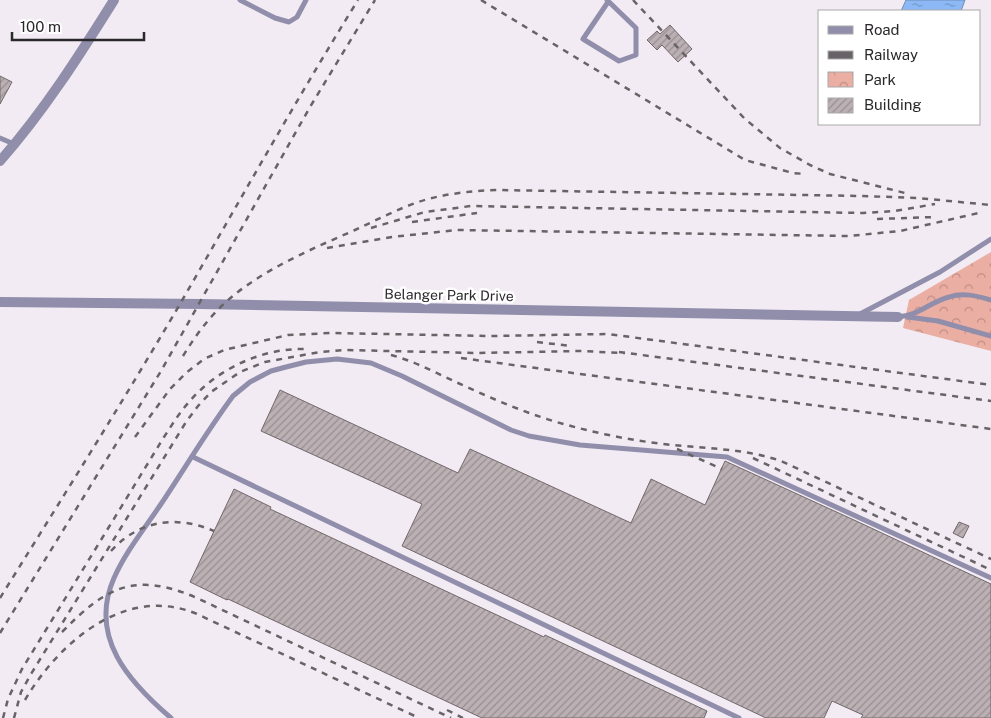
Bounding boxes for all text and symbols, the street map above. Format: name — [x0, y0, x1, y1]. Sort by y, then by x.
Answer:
scale bar — [12, 10, 145, 42]
legend — [818, 10, 981, 125]
text: 100 m — [20, 18, 61, 35]
text: Road — [864, 21, 900, 38]
text: Railway — [864, 46, 918, 63]
text: Park — [864, 71, 896, 88]
text: Building — [864, 96, 922, 113]
street label: Belanger Park Drive — [384, 286, 514, 304]

